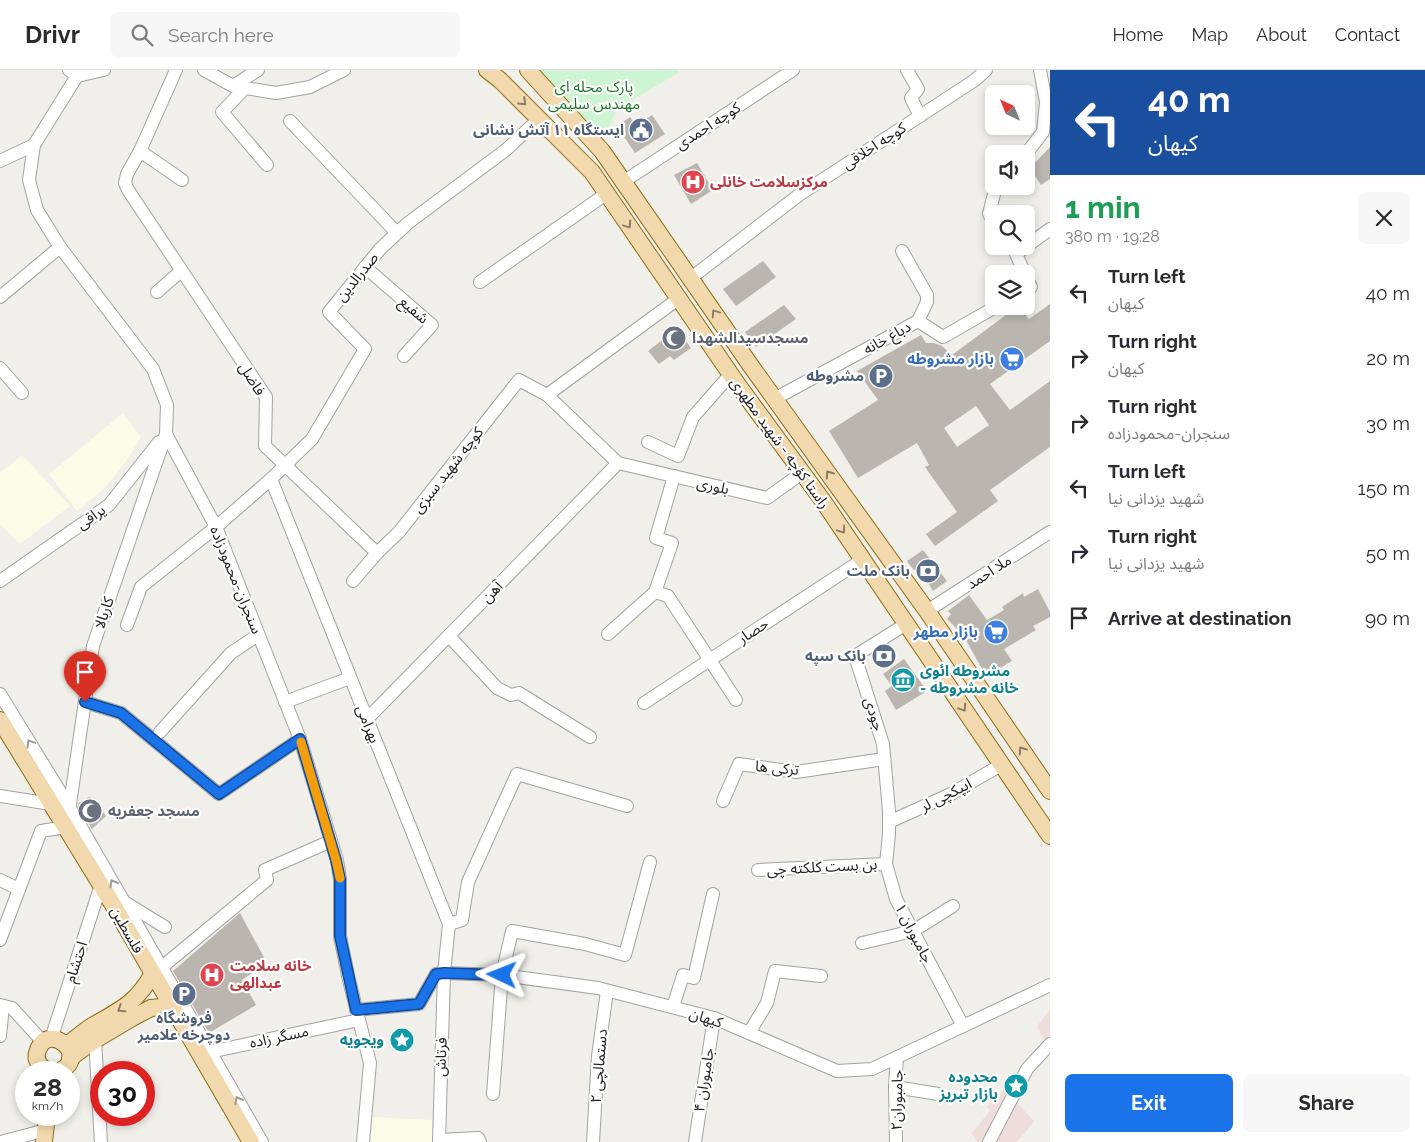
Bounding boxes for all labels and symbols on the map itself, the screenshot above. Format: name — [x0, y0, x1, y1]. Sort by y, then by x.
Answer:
park label: پارک محله ای مهندس سلیمی — [548, 78, 640, 113]
north arrow — [985, 85, 1035, 135]
one-way arrow — [517, 96, 526, 105]
street label: کوچه احمدی — [672, 98, 745, 154]
public building icon: ایستگاه ۱۱ آتش نشانی — [628, 117, 654, 143]
street label: کوچه اخلاقی — [839, 118, 910, 174]
place label: ایستگاه ۱۱ آتش نشانی — [473, 121, 624, 139]
hospital icon: مرکزسلامت خانلی — [680, 169, 706, 195]
place label: مرکزسلامت خانلی — [710, 173, 828, 191]
one-way arrow — [622, 220, 631, 229]
street label: صدرالدین — [332, 249, 382, 305]
street label: شفیع — [394, 292, 432, 330]
one-way arrow — [712, 309, 721, 318]
street label: دباغ خانه — [860, 318, 915, 361]
mosque icon: مسجدسیدالشهدا — [661, 325, 687, 351]
place label: مسجدسیدالشهدا — [692, 329, 808, 347]
supermarket icon: بازار مشروطه — [999, 346, 1025, 372]
place label: بازار مشروطه — [907, 350, 994, 368]
street label: فاضل — [235, 359, 269, 399]
parking icon: مشروطه — [868, 363, 894, 389]
place label: مشروطه — [806, 367, 864, 385]
street label: راستا کؤچه - شهید مطهری — [725, 374, 834, 513]
street label: کوچه شهید سبزی — [409, 423, 488, 517]
one-way arrow — [826, 470, 835, 479]
street label: بلوری — [695, 474, 731, 498]
street label: یراقی — [73, 501, 109, 533]
street label: سنجران-محمودزاده — [206, 524, 266, 637]
one-way arrow — [836, 524, 845, 534]
street label: ملا احمد — [963, 551, 1015, 593]
bank icon: بانک ملت — [915, 558, 941, 584]
place label: بانک ملت — [847, 562, 910, 580]
street label: آهن — [478, 577, 507, 607]
street label: کاربالا — [90, 594, 118, 631]
street label: حصار — [733, 614, 772, 648]
supermarket icon: بازار مطهر — [983, 619, 1009, 645]
place label: بازار مطهر — [912, 623, 978, 641]
bank icon: بانک سپه — [871, 643, 897, 669]
place label: بانک سپه — [805, 647, 866, 666]
pin — [64, 651, 106, 702]
place label: مشروطه ائوی - خانه مشروطه — [920, 662, 1019, 697]
museum icon: مشروطه ائوی - خانه مشروطه — [890, 667, 916, 693]
street label: جودی — [860, 695, 888, 733]
street label: بهرامی — [352, 702, 384, 746]
one-way arrow — [957, 702, 966, 712]
one-way arrow — [27, 740, 37, 749]
one-way arrow — [1019, 747, 1028, 756]
street label: ترکی ها — [754, 757, 800, 779]
street label: ایپکچی لر — [916, 774, 975, 817]
mosque icon: مسجد جعفریه — [77, 798, 103, 824]
place label: مسجد جعفریه — [108, 802, 200, 820]
street label: بن بست کلکته چی — [766, 855, 878, 880]
one-way arrow — [109, 880, 119, 889]
street label: جامبوران ۱ — [891, 900, 937, 966]
street label: فلسطین — [106, 903, 148, 957]
street label: احتشام — [61, 939, 93, 986]
position arrow — [475, 948, 527, 1000]
place label: خانه سلامت عبدالهی — [230, 957, 312, 992]
hospital icon: خانه سلامت عبدالهی — [199, 962, 225, 988]
parking icon: فروشگاه دوچرخه علامیر — [171, 981, 197, 1007]
one-way arrow — [117, 1003, 127, 1012]
street label: کیهان — [687, 1004, 726, 1032]
place label: فروشگاه دوچرخه علامیر — [137, 1009, 230, 1045]
street label: مسگر زاده — [248, 1022, 310, 1052]
place icon: ویجویه — [389, 1027, 415, 1053]
street label: دستمالچی ۲ — [587, 1028, 612, 1104]
place label: ویجویه — [340, 1031, 384, 1049]
street label: فرتاش — [431, 1037, 451, 1077]
street label: جامبوران ۴ — [690, 1046, 718, 1113]
speed limit sign: 30 — [90, 1061, 155, 1126]
place label: محدوده بازار تبریز — [938, 1068, 998, 1103]
street label: جامبوران۲ — [887, 1069, 907, 1131]
place icon: محدوده بازار تبریز — [1003, 1073, 1029, 1099]
one-way arrow — [234, 1096, 244, 1105]

